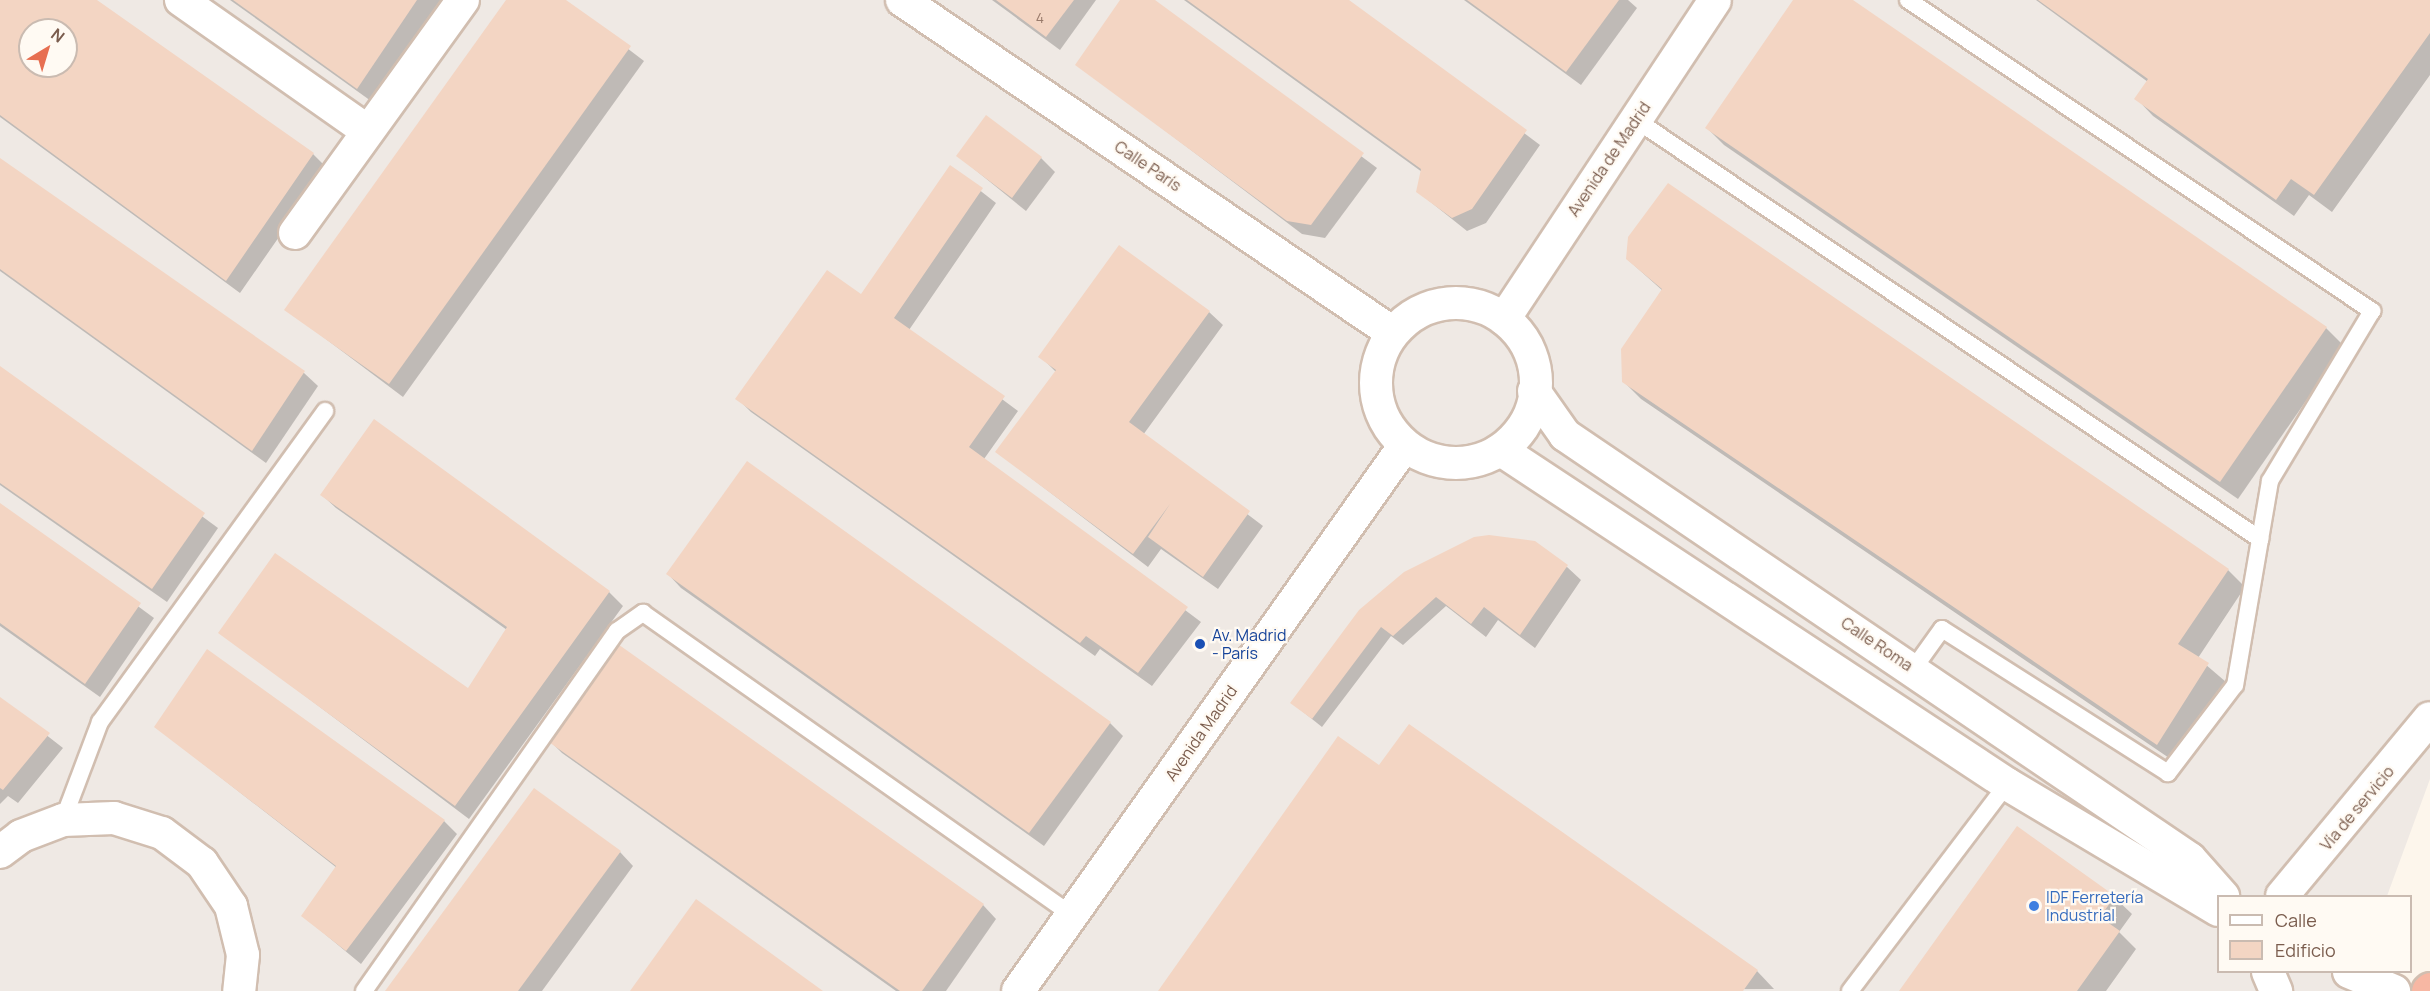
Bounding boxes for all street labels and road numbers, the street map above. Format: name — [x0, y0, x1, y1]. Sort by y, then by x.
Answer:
street label: Avenida de Madrid — [1564, 98, 1654, 220]
street label: Calle París — [1111, 137, 1185, 195]
street label: Calle Roma — [1837, 613, 1917, 675]
street label: Avenida Madrid — [1161, 682, 1241, 784]
street label: Vía de servicio — [2316, 762, 2398, 854]

